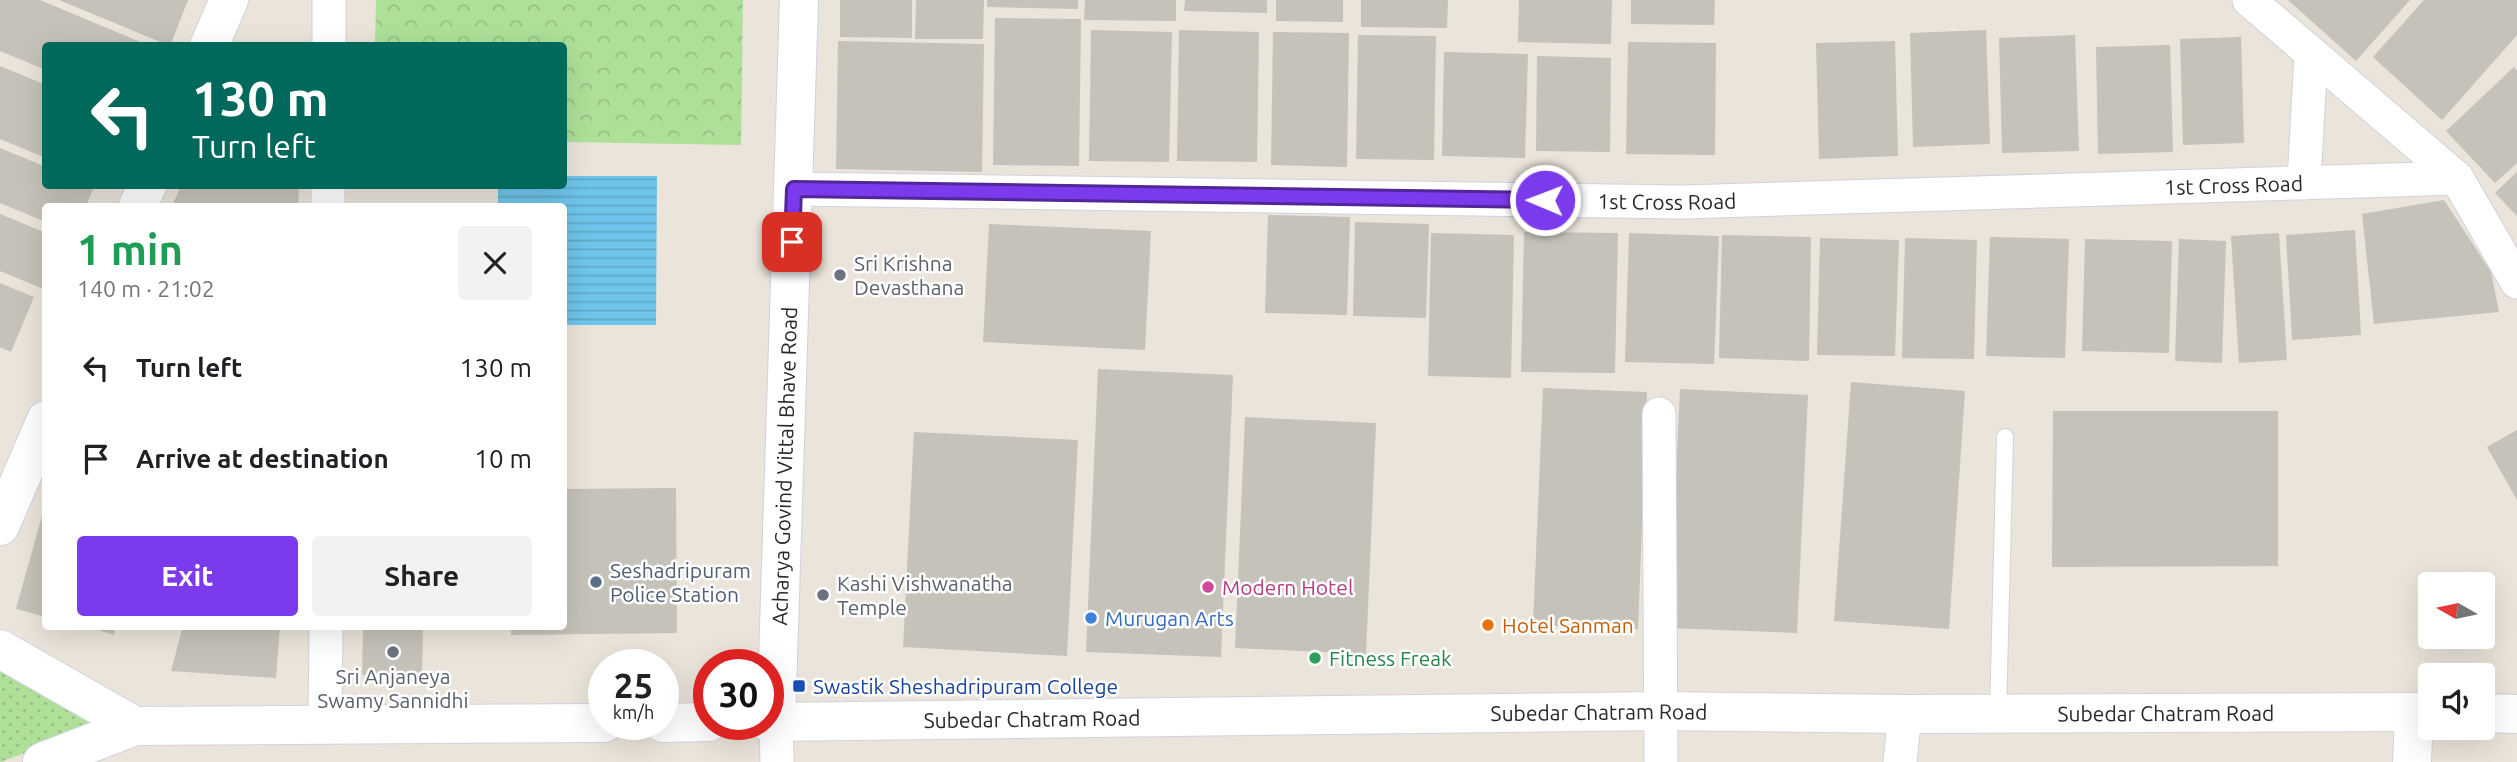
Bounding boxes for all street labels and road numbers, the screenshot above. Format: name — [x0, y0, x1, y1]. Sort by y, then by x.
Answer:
street label: 1st Cross Road — [2164, 171, 2303, 199]
street label: 1st Cross Road — [1597, 188, 1737, 214]
street label: Acharya Govind Vittal Bhave Road — [767, 306, 801, 626]
street label: Subedar Chatram Road — [1490, 699, 1707, 725]
street label: Subedar Chatram Road — [2057, 701, 2274, 725]
street label: Subedar Chatram Road — [923, 705, 1141, 732]

